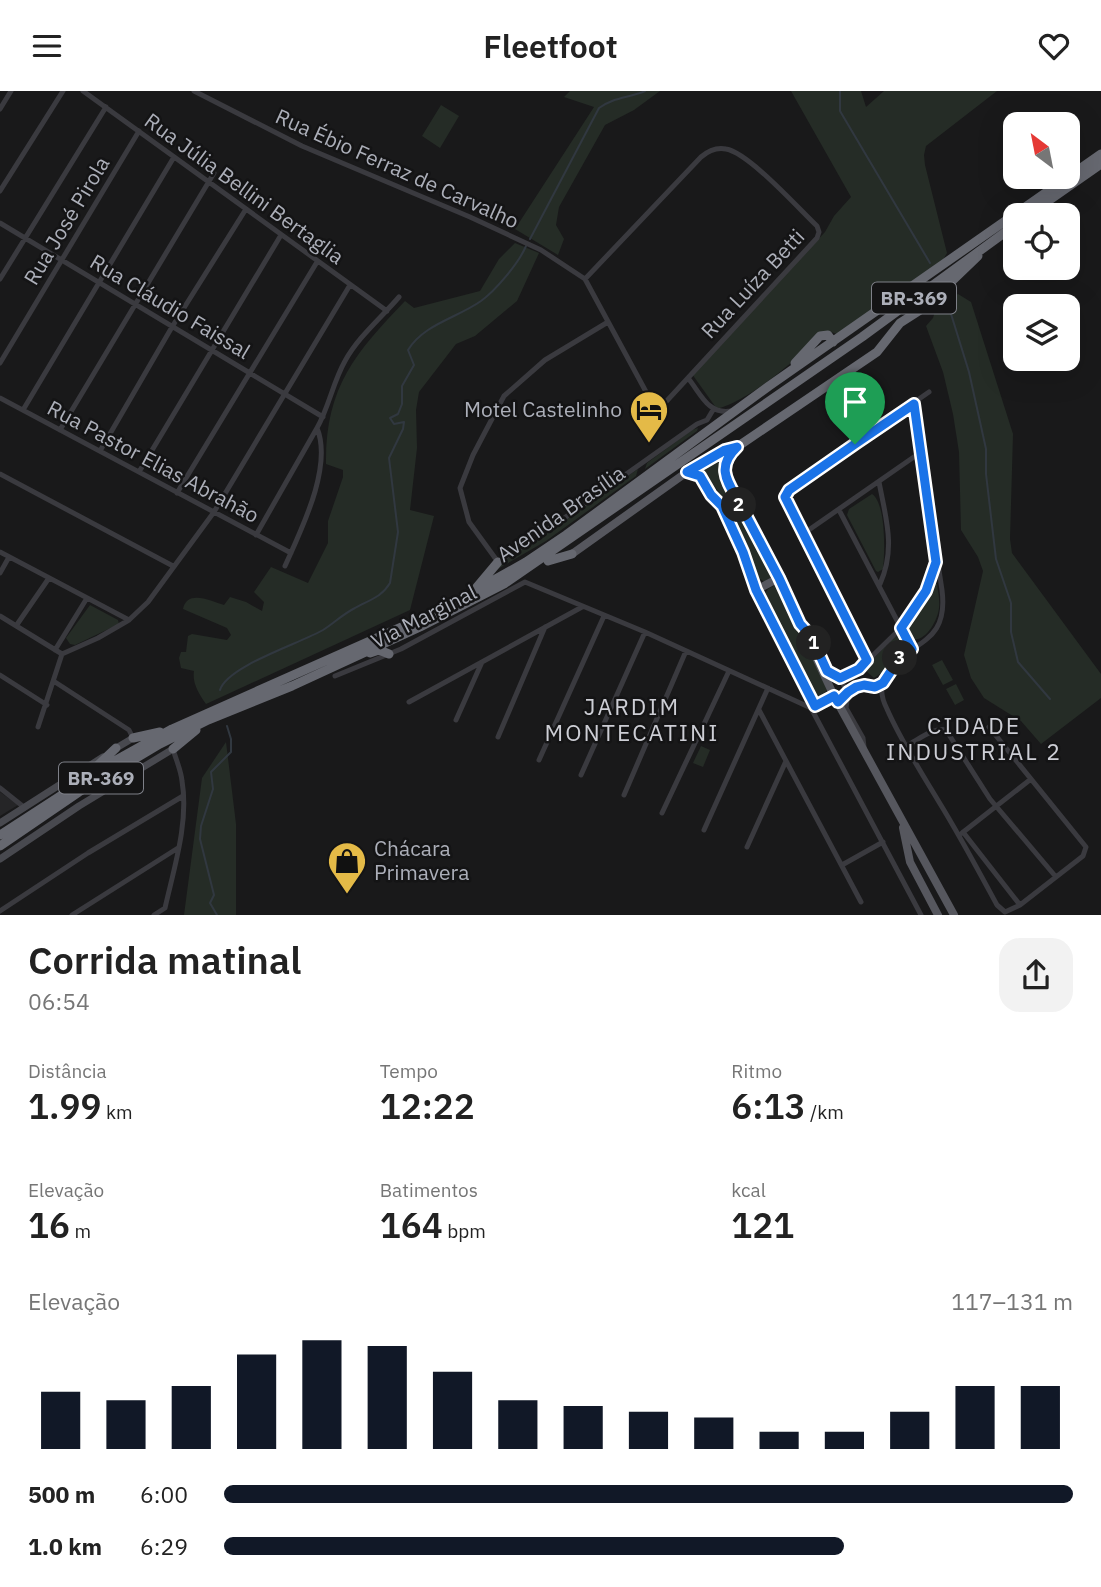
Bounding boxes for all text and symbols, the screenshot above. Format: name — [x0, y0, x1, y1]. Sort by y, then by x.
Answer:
text: Fleetfoot — [483, 25, 618, 67]
icon: menu — [28, 27, 66, 65]
icon: heart — [1035, 27, 1073, 65]
street label: Rua Ébio Ferraz de Carvalho — [271, 102, 523, 234]
street label: Rua Júlia Bellini Bertaglia — [139, 106, 350, 270]
north arrow — [1003, 112, 1080, 189]
map controls — [1003, 112, 1080, 371]
street label: Rua José Pirola — [17, 151, 115, 290]
button: locate — [1003, 203, 1080, 280]
street label: Rua Luíza Betti — [694, 223, 810, 344]
street label: Rua Cláudio Faissal — [85, 247, 256, 365]
road number: BR-369 — [872, 283, 956, 314]
button: layers — [1003, 294, 1080, 371]
pin — [825, 372, 885, 444]
icon: arrive — [836, 383, 874, 421]
hotel icon: Motel Castelinho — [628, 389, 670, 444]
street label: Rua Pastor Elias Abrahão — [43, 393, 264, 529]
place label: Motel Castelinho — [464, 395, 622, 423]
street label: Avenida Brasília — [491, 459, 630, 568]
pin: 2 — [722, 487, 756, 523]
text: 2 — [733, 492, 744, 516]
street label: Via Marginal — [366, 577, 481, 655]
pin: 1 — [796, 625, 832, 661]
text: 1 — [808, 630, 819, 654]
pin: 3 — [883, 641, 918, 675]
text: 3 — [894, 645, 905, 669]
district label: JARDIM MONTECATINI — [545, 691, 719, 747]
district label: CIDADE INDUSTRIAL 2 — [886, 710, 1062, 766]
road number: BR-369 — [59, 763, 143, 793]
place label: Chácara Primavera — [374, 834, 469, 886]
shop icon: Chácara Primavera — [326, 840, 368, 895]
text: Corrida matinal — [28, 935, 301, 984]
button: share — [999, 938, 1073, 1012]
text: 06:54 — [28, 986, 90, 1016]
text: Distância — [28, 1059, 107, 1083]
text: Tempo — [380, 1059, 438, 1083]
text: Ritmo — [731, 1059, 782, 1083]
text: 1.99 — [28, 1083, 101, 1129]
text: 12:22 — [380, 1083, 475, 1129]
text: 6:13 — [731, 1083, 806, 1129]
text: km — [101, 1100, 133, 1124]
text: /km — [806, 1100, 844, 1124]
text: Elevação — [28, 1178, 104, 1202]
text: Batimentos — [380, 1178, 478, 1202]
text: kcal — [731, 1178, 766, 1202]
text: 16 — [28, 1202, 70, 1248]
text: 164 — [380, 1202, 443, 1248]
text: 121 — [731, 1202, 794, 1248]
text: m — [70, 1219, 91, 1243]
text: bpm — [443, 1219, 486, 1243]
text: Elevação — [28, 1286, 120, 1316]
text: 117–131 m — [951, 1286, 1073, 1316]
text: 500 m — [28, 1479, 95, 1509]
text: 6:00 — [140, 1479, 188, 1509]
text: 1.0 km — [28, 1531, 102, 1561]
text: 6:29 — [140, 1531, 188, 1561]

